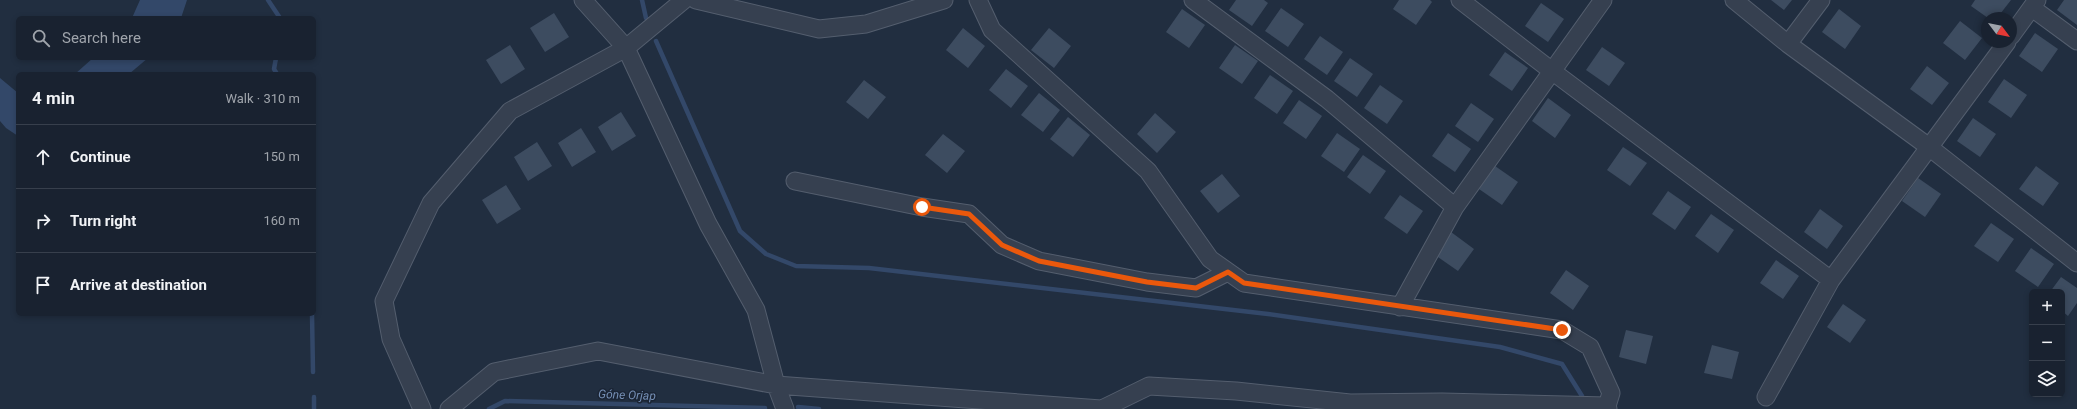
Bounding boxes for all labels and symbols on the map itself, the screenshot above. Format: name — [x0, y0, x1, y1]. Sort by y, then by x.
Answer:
north arrow — [1981, 12, 2017, 48]
route start — [913, 198, 931, 216]
route end — [1553, 321, 1571, 339]
water label: Góne Orjap — [598, 387, 656, 403]

